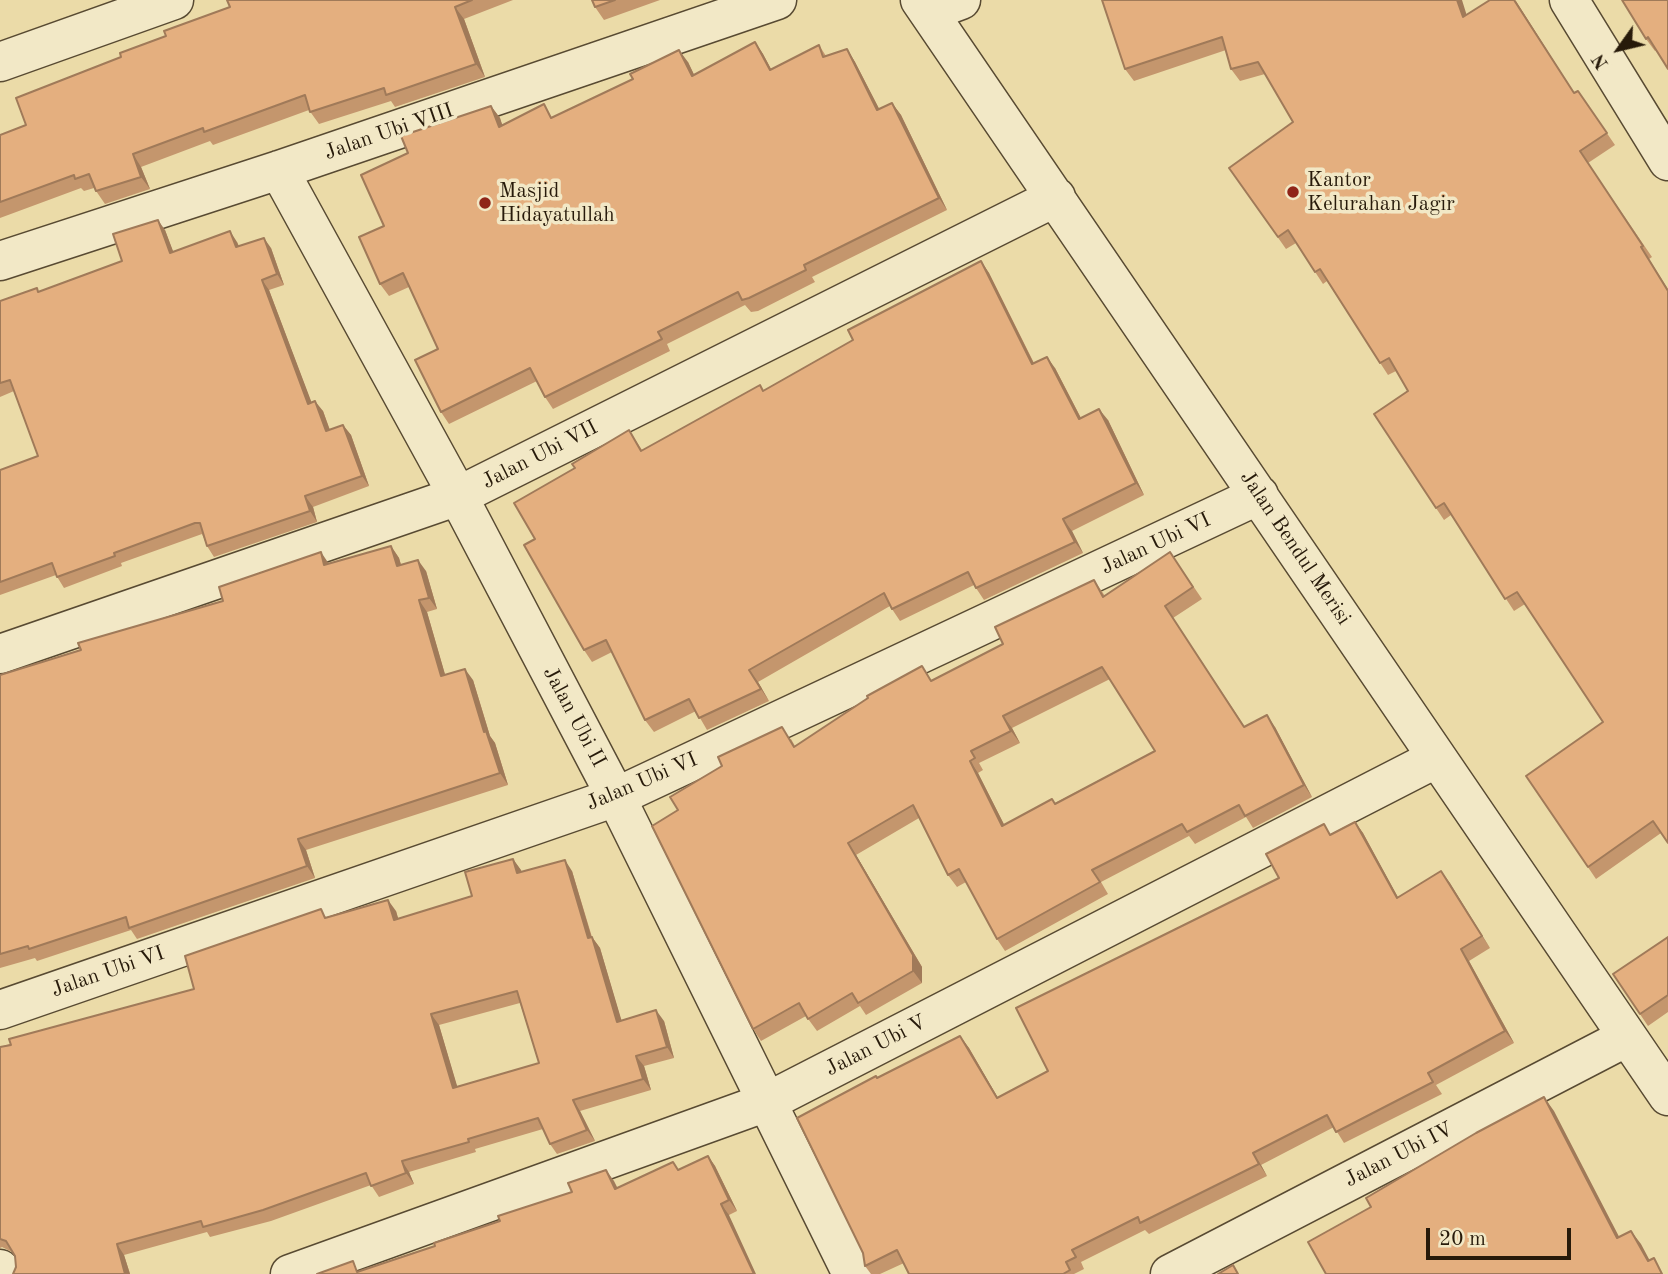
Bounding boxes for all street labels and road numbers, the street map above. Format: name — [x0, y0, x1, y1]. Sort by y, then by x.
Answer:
street label: Jalan Ubi VIII — [321, 98, 457, 166]
street label: Jalan Ubi VII — [478, 415, 602, 495]
street label: Jalan Bendul Merisi — [1234, 466, 1356, 630]
street label: Jalan Ubi VI — [1097, 508, 1215, 580]
street label: Jalan Ubi II — [537, 662, 611, 772]
street label: Jalan Ubi VI — [583, 747, 701, 817]
street label: Jalan Ubi VI — [48, 941, 168, 1003]
street label: Jalan Ubi V — [821, 1010, 931, 1082]
street label: Jalan Ubi IV — [1341, 1117, 1457, 1193]

